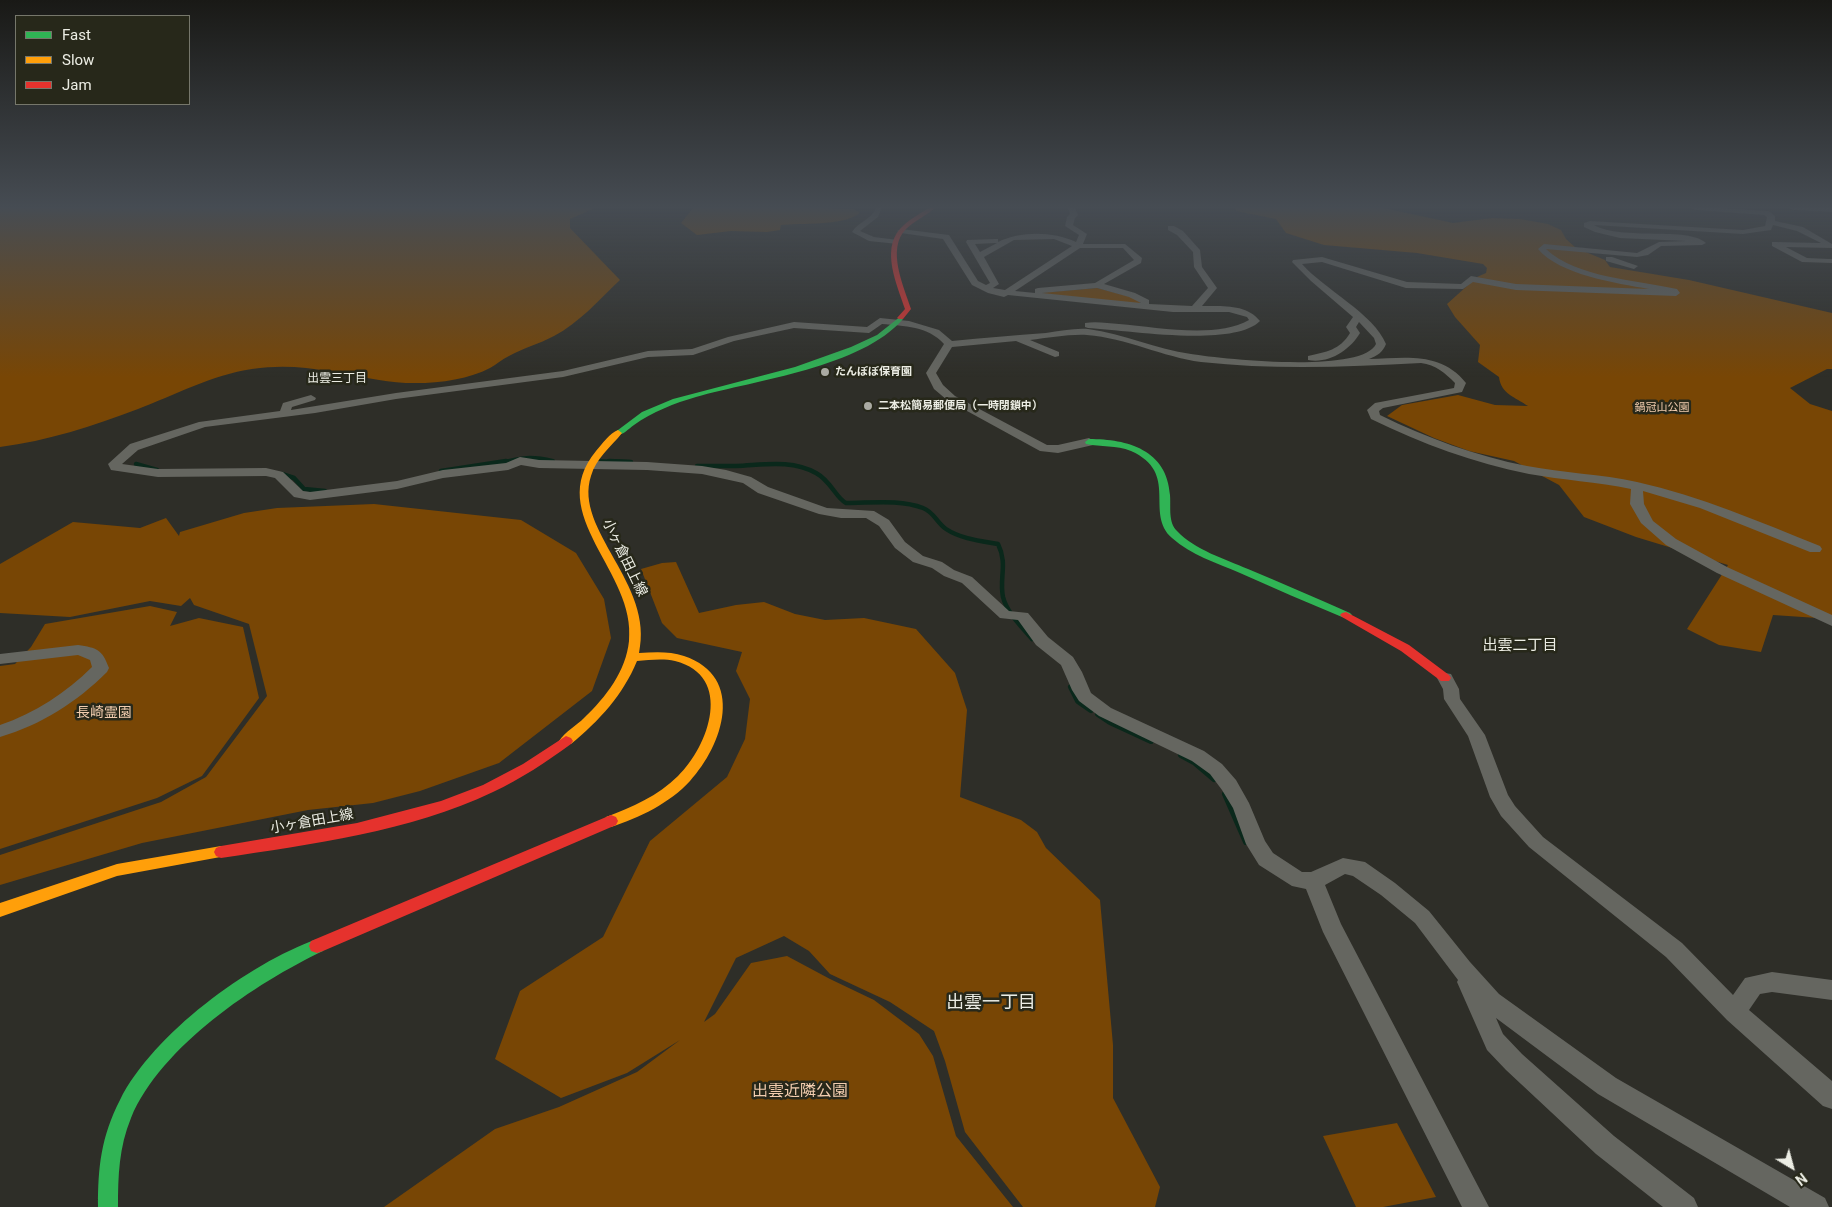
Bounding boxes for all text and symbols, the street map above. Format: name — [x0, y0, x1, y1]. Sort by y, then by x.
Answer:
legend — [15, 15, 190, 105]
text: Fast — [62, 26, 91, 44]
text: Slow — [62, 51, 94, 69]
text: Jam — [62, 76, 92, 94]
place label: たんぽぽ保育園 — [835, 365, 912, 379]
marker: たんぽぽ保育園 — [819, 366, 831, 378]
district label: 出雲三丁目 — [307, 372, 367, 386]
place label: 二本松簡易郵便局（一時閉鎖中） — [878, 399, 1043, 413]
marker: 二本松簡易郵便局（一時閉鎖中） — [862, 400, 874, 412]
park label: 鍋冠山公園 — [1635, 401, 1689, 415]
street label: 小ヶ倉田上線 — [598, 517, 650, 599]
district label: 出雲二丁目 — [1483, 637, 1557, 655]
park label: 長崎霊園 — [76, 705, 132, 721]
street label: 小ヶ倉田上線 — [269, 806, 355, 838]
district label: 出雲一丁目 — [946, 992, 1036, 1014]
park label: 出雲近隣公園 — [752, 1082, 848, 1102]
north arrow — [1767, 1142, 1817, 1192]
text: N — [1792, 1170, 1810, 1188]

